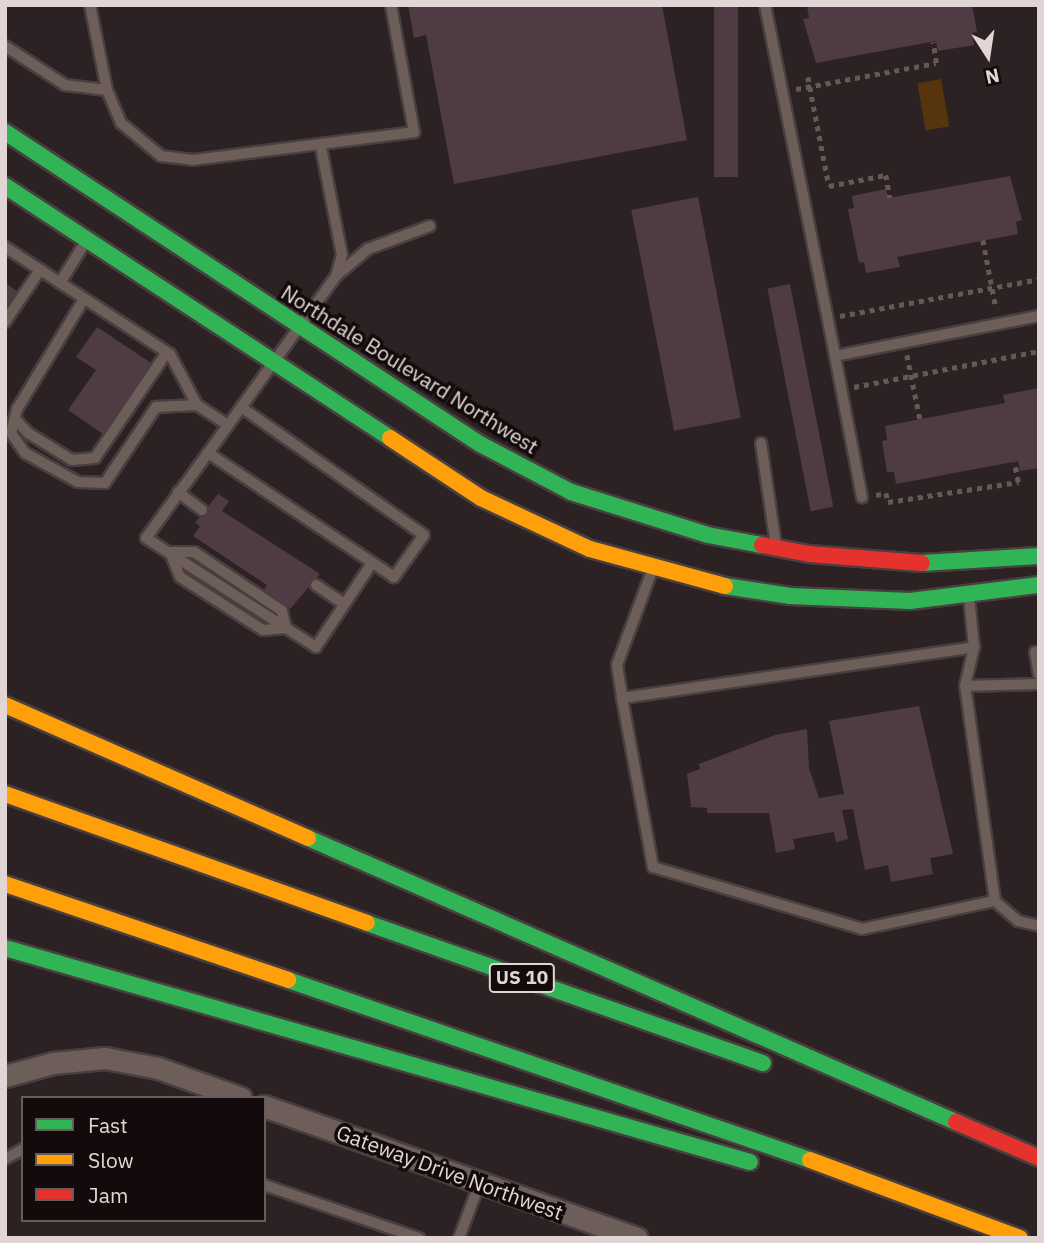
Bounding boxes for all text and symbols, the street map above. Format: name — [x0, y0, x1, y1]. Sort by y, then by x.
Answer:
north arrow — [953, 21, 1023, 91]
text: N — [983, 63, 1002, 90]
street label: Northdale Boulevard Northwest — [277, 279, 543, 459]
road number: US 10 — [489, 962, 555, 994]
legend — [21, 1096, 266, 1222]
text: Fast — [88, 1111, 128, 1139]
street label: Gateway Drive Northwest — [333, 1119, 567, 1225]
text: Slow — [88, 1146, 134, 1174]
text: Jam — [88, 1181, 128, 1209]

